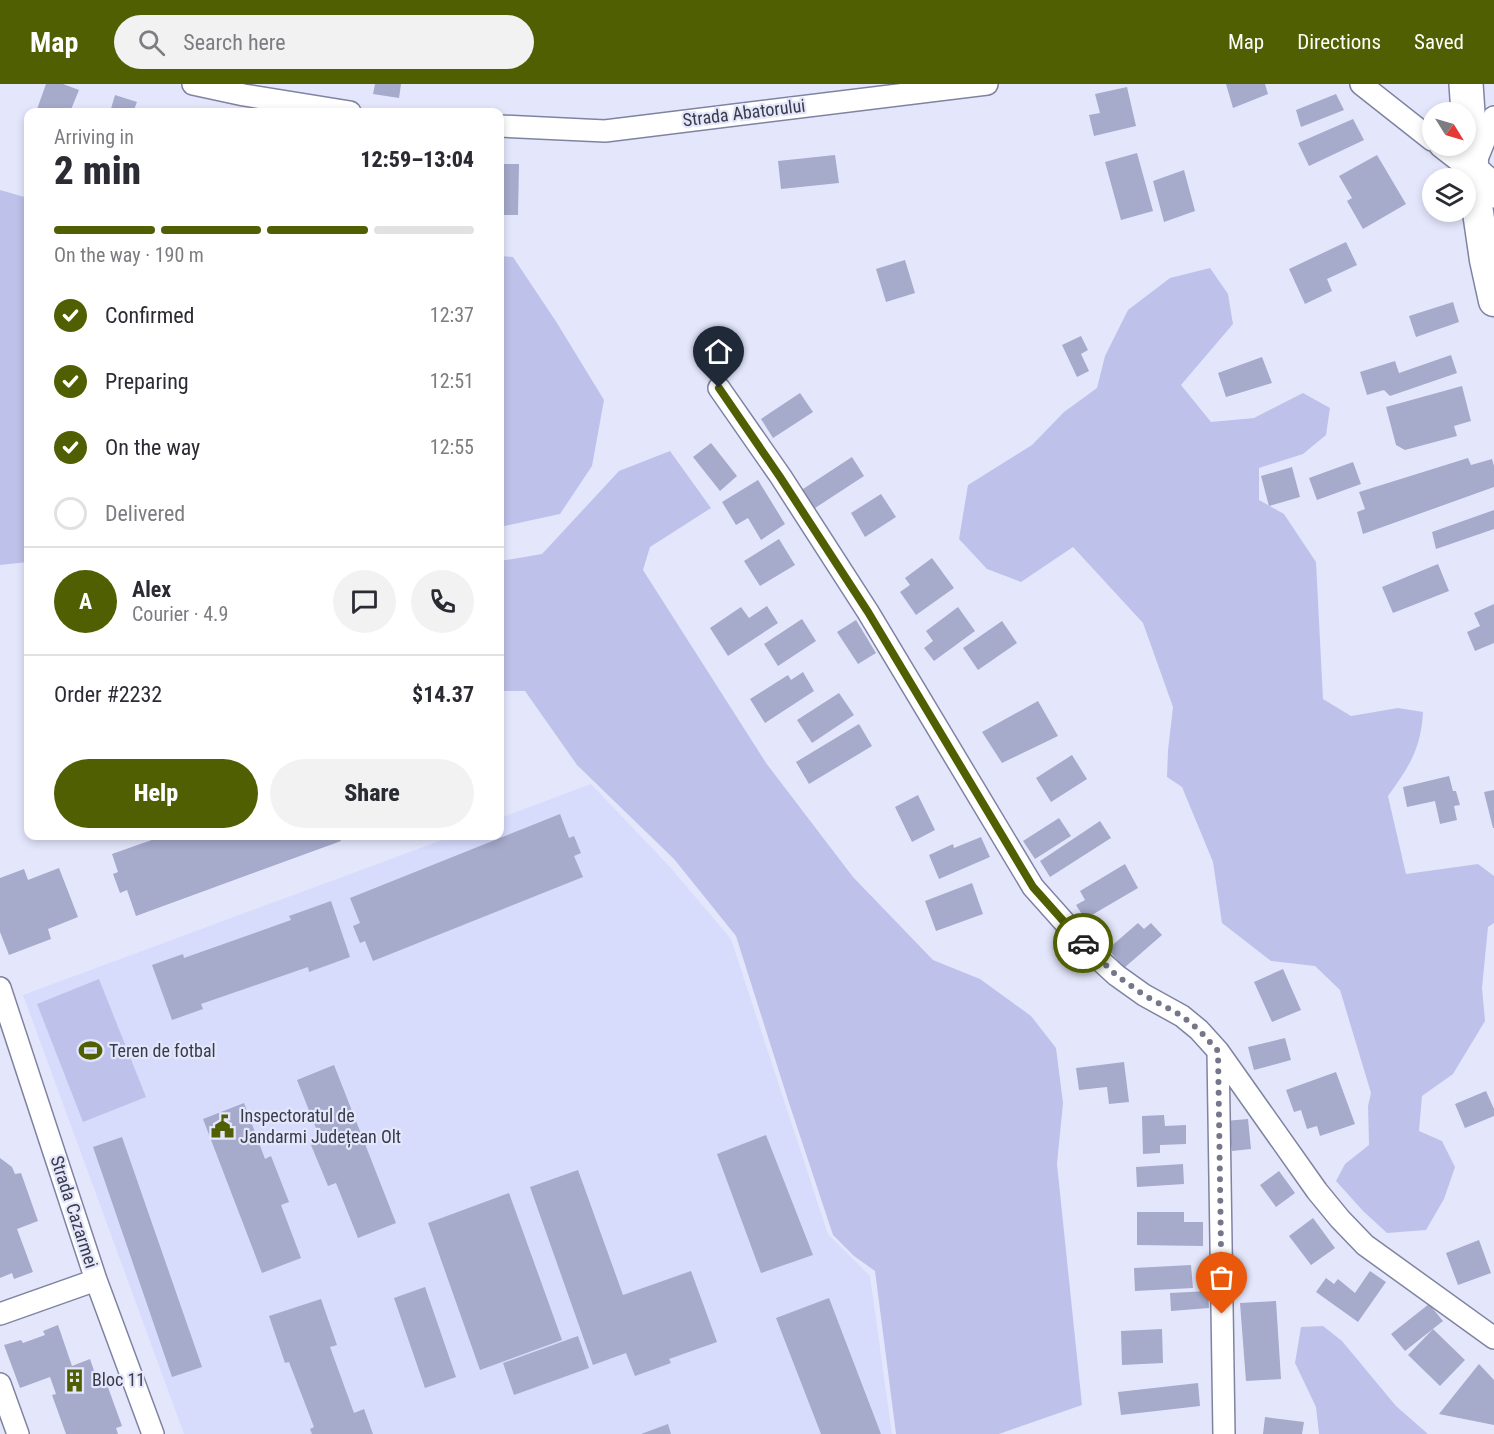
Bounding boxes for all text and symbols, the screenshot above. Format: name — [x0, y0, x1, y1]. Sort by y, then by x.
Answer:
search box — [114, 15, 534, 69]
text: Map — [30, 26, 78, 59]
icon: search — [135, 26, 168, 59]
text: Search here — [183, 30, 286, 55]
text: Map — [1228, 30, 1264, 54]
text: Directions — [1297, 30, 1381, 54]
text: Saved — [1414, 30, 1464, 54]
street label: Strada Abatorului — [681, 95, 806, 130]
north arrow — [1422, 102, 1476, 156]
map controls — [1422, 102, 1476, 222]
text: Arriving in — [54, 125, 134, 149]
text: 12:59–13:04 — [360, 147, 474, 172]
text: 2 min — [54, 148, 141, 194]
button: layers — [1422, 168, 1476, 222]
text: On the way · 190 m — [54, 243, 204, 267]
icon: check — [54, 299, 87, 332]
text: Confirmed — [105, 303, 194, 328]
text: 12:37 — [430, 303, 474, 327]
pin — [693, 326, 744, 388]
icon: home — [702, 335, 735, 368]
icon: check — [54, 365, 87, 398]
text: Preparing — [105, 369, 189, 394]
text: 12:51 — [430, 369, 474, 393]
icon: check — [54, 431, 87, 464]
text: On the way — [105, 435, 200, 460]
text: 12:55 — [430, 435, 474, 459]
text: Delivered — [105, 501, 185, 526]
button: chat — [333, 570, 396, 633]
button: phone — [411, 570, 474, 633]
text: Alex — [132, 577, 171, 602]
text: A — [79, 589, 92, 614]
text: Courier · 4.9 — [132, 602, 228, 626]
text: Order #2232 — [54, 682, 162, 707]
text: $14.37 — [412, 682, 474, 707]
button: Help — [54, 759, 258, 828]
button: Share — [270, 759, 474, 828]
courier — [1053, 913, 1113, 973]
icon: car — [1067, 927, 1100, 960]
sports icon: Teren de fotbal — [78, 1038, 104, 1064]
place label: Teren de fotbal — [109, 1040, 216, 1061]
place label: Inspectoratul de Jandarmi Județean Olt — [240, 1105, 401, 1148]
public building icon: Inspectoratul de Jandarmi Județean Olt — [209, 1113, 235, 1139]
street label: Strada Cazarmei — [46, 1153, 103, 1271]
pin — [1196, 1252, 1247, 1314]
icon: bag — [1205, 1261, 1238, 1294]
building icon: Bloc 11 — [61, 1367, 87, 1393]
place label: Bloc 11 — [92, 1369, 145, 1390]

